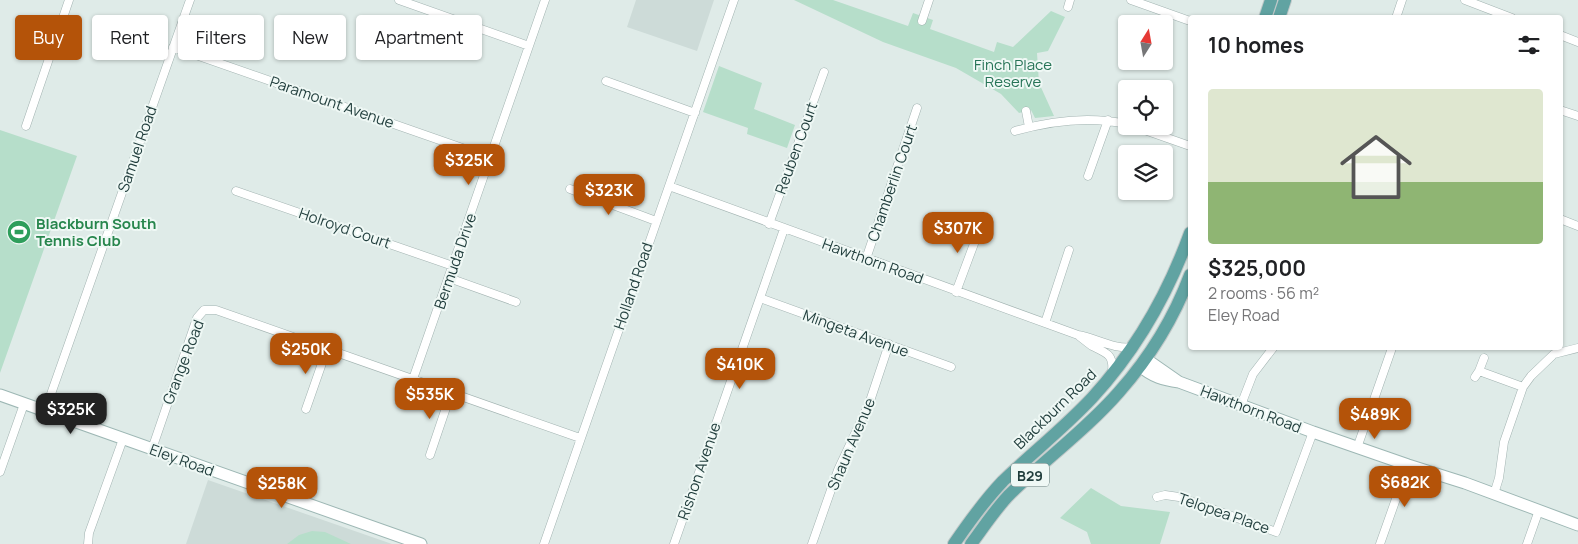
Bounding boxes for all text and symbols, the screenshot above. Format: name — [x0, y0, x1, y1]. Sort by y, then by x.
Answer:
chip: Buy — [15, 15, 82, 60]
chip: Rent — [92, 15, 168, 60]
chip: Filters — [178, 15, 264, 60]
chip: New — [274, 15, 346, 60]
chip: Apartment — [356, 15, 482, 60]
north arrow — [1118, 15, 1172, 70]
map controls — [1118, 15, 1173, 200]
text: 10 homes — [1208, 31, 1304, 59]
icon: filters — [1515, 31, 1543, 59]
park label: Finch Place Reserve — [974, 54, 1052, 92]
street label: Paramount Avenue — [267, 71, 397, 133]
button: locate — [1118, 80, 1173, 135]
street label: Reuben Court — [770, 99, 822, 197]
street label: Samuel Road — [112, 103, 162, 195]
street label: Chamberlin Court — [862, 122, 922, 244]
icon: home — [1331, 122, 1421, 212]
pin: $325K — [434, 144, 504, 186]
button: layers — [1118, 145, 1173, 200]
text: $325K — [445, 149, 493, 171]
pin: $323K — [574, 174, 644, 216]
text: $323K — [585, 179, 633, 201]
street label: Holroyd Court — [296, 202, 394, 254]
street label: Bermuda Drive — [429, 210, 481, 312]
pin: $307K — [923, 212, 993, 254]
place label: Blackburn South Tennis Club — [36, 213, 156, 251]
text: $307K — [934, 217, 982, 239]
sports icon: Blackburn South Tennis Club — [6, 219, 32, 245]
street label: Hawthorn Road — [819, 233, 927, 289]
street label: Holland Road — [608, 240, 658, 332]
text: $325,000 — [1208, 254, 1306, 282]
text: 2 rooms · 56 m² — [1208, 282, 1319, 304]
street label: Mingeta Avenue — [800, 304, 912, 362]
text: Eley Road — [1208, 304, 1280, 326]
street label: Grange Road — [157, 317, 209, 407]
pin: $250K — [271, 332, 341, 375]
text: $250K — [281, 338, 331, 360]
pin: $410K — [705, 348, 775, 390]
text: $410K — [716, 353, 764, 375]
street label: Blackburn Road — [1009, 364, 1101, 454]
pin: $535K — [395, 378, 465, 420]
street label: Hawthorn Road — [1198, 380, 1304, 438]
text: $535K — [406, 383, 454, 405]
pin: $325K — [36, 392, 106, 435]
street label: Shaun Avenue — [822, 394, 880, 494]
text: $325K — [47, 398, 95, 420]
pin: $489K — [1340, 398, 1410, 440]
text: $489K — [1350, 403, 1400, 425]
street label: Rishon Avenue — [672, 419, 726, 523]
street label: Eley Road — [147, 439, 217, 481]
road number: B29 — [1011, 464, 1049, 486]
pin: $258K — [247, 466, 317, 509]
pin: $682K — [1370, 466, 1440, 508]
text: $682K — [1380, 471, 1430, 493]
text: $258K — [257, 472, 307, 494]
street label: Telopea Place — [1175, 488, 1273, 539]

